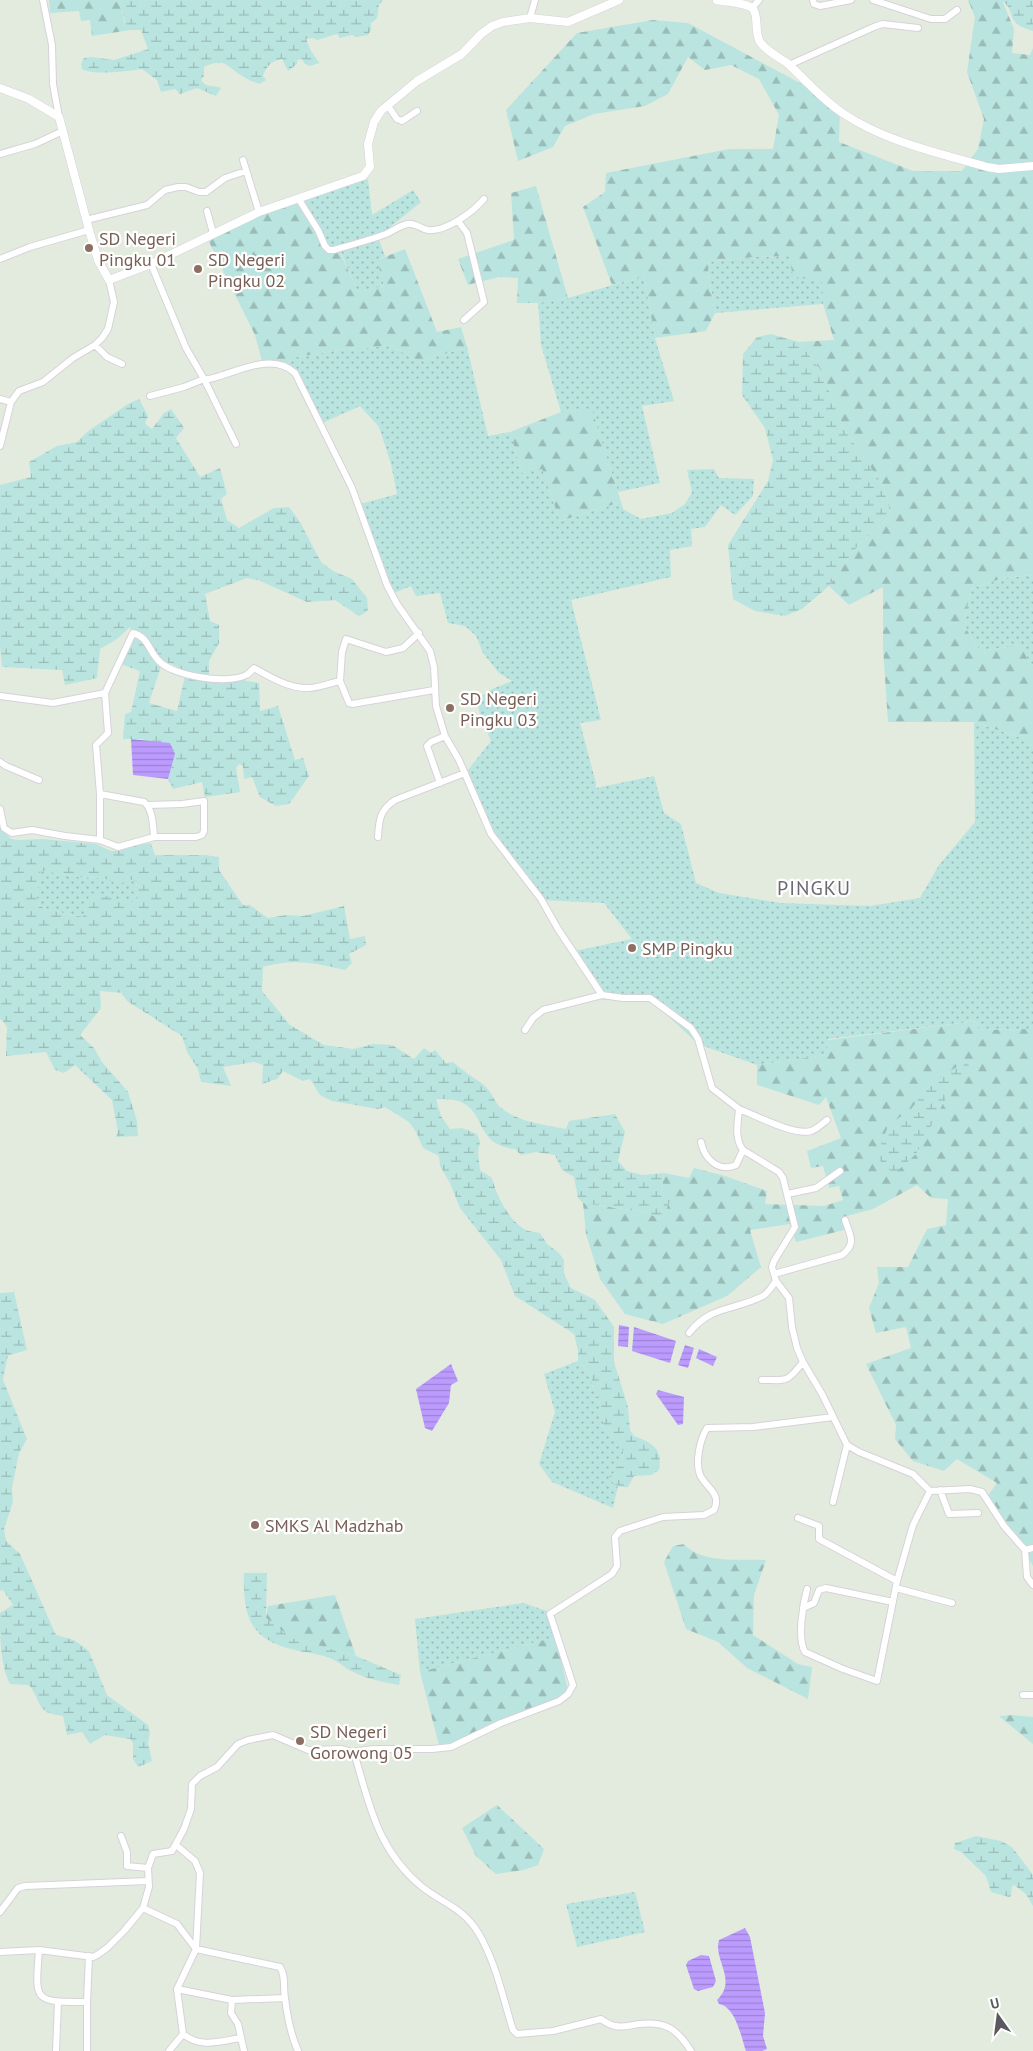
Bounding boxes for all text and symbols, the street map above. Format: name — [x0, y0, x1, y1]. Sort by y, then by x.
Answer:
place label: SD Negeri Pingku 01 — [99, 227, 176, 271]
marker: SD Negeri Pingku 01 — [83, 242, 95, 254]
place label: SD Negeri Pingku 02 — [208, 248, 285, 292]
marker: SD Negeri Pingku 02 — [192, 263, 204, 275]
place label: SD Negeri Pingku 03 — [460, 687, 537, 731]
marker: SD Negeri Pingku 03 — [444, 702, 456, 714]
district label: PINGKU — [777, 875, 851, 901]
place label: SMP Pingku — [642, 937, 733, 960]
marker: SMP Pingku — [626, 942, 638, 954]
place label: SMKS Al Madzhab — [265, 1514, 404, 1537]
marker: SMKS Al Madzhab — [249, 1519, 261, 1531]
place label: SD Negeri Gorowong 05 — [310, 1720, 413, 1764]
marker: SD Negeri Gorowong 05 — [294, 1735, 306, 1747]
north arrow — [973, 1991, 1023, 2041]
text: U — [988, 1994, 1001, 2013]

